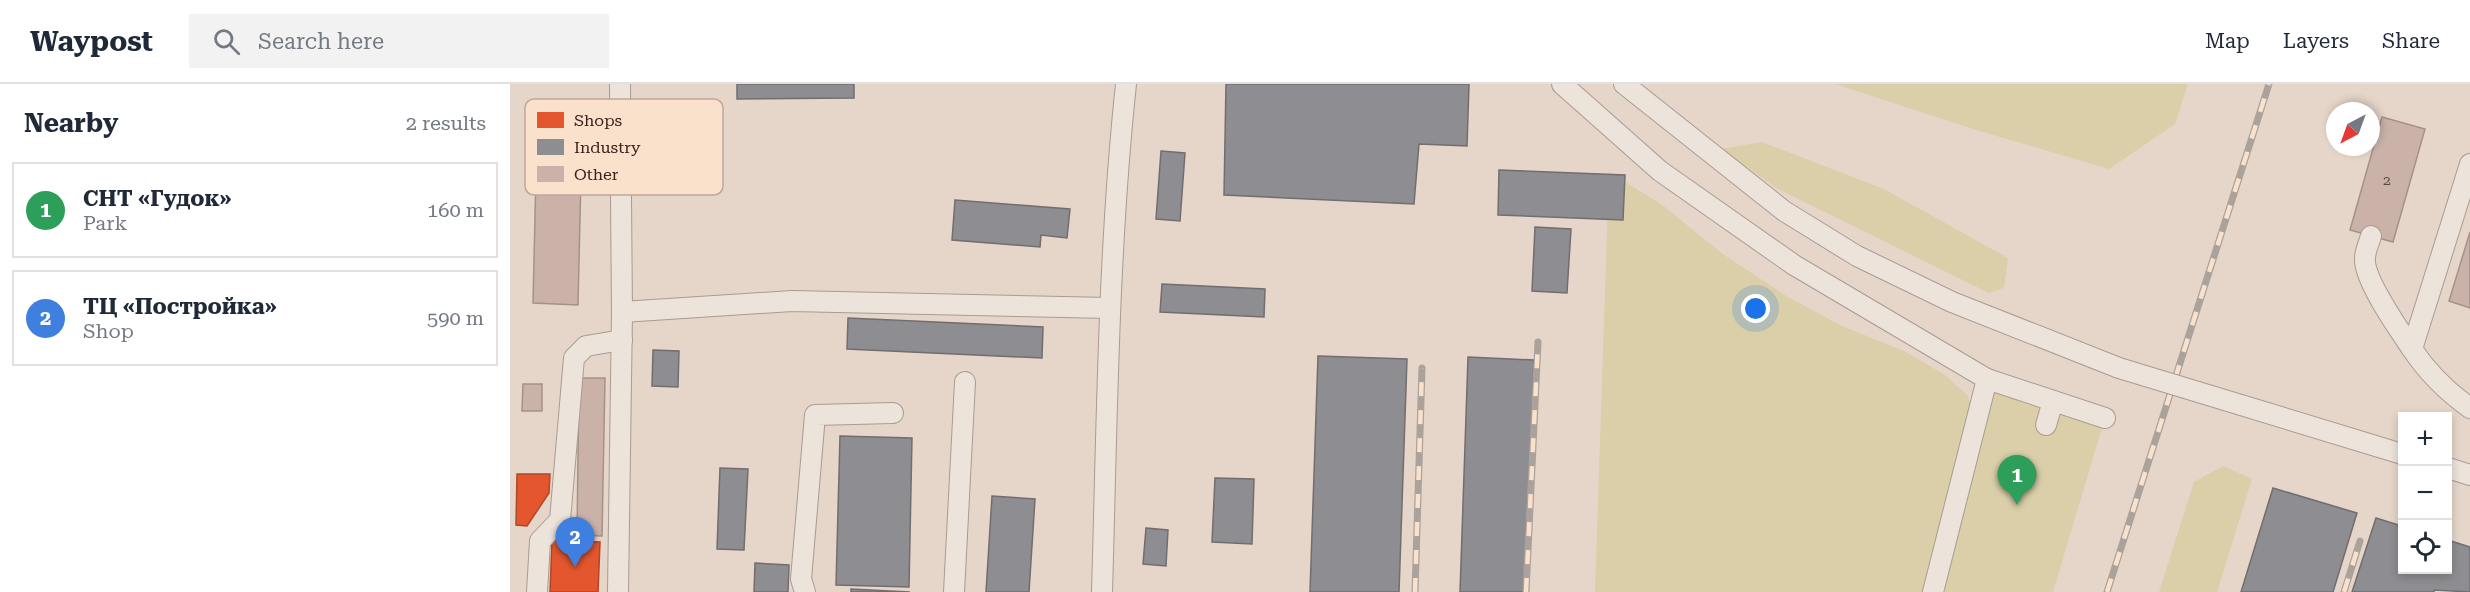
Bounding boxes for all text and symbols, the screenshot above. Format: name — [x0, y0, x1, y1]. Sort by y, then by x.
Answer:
search box — [189, 14, 609, 68]
text: Waypost — [30, 25, 153, 58]
icon: search — [210, 25, 243, 58]
text: Search here — [258, 29, 384, 54]
text: Map — [2205, 29, 2250, 53]
text: Layers — [2283, 29, 2349, 53]
text: Share — [2382, 29, 2440, 53]
legend — [525, 99, 723, 195]
north arrow — [2326, 102, 2380, 156]
text: Nearby — [24, 108, 118, 138]
text: 2 results — [406, 111, 486, 135]
text: Shops — [574, 111, 623, 130]
text: Industry — [574, 138, 641, 157]
text: Other — [574, 165, 619, 184]
house number: 2 — [2383, 172, 2391, 188]
text: СНТ «Гудок» — [83, 186, 232, 211]
text: 1 — [40, 198, 51, 222]
text: 160 m — [427, 198, 484, 222]
text: Park — [83, 211, 127, 235]
text: ТЦ «Постройка» — [83, 294, 277, 319]
your location — [1741, 294, 1770, 323]
text: 2 — [40, 306, 51, 330]
text: 590 m — [427, 306, 484, 330]
text: Shop — [83, 319, 134, 343]
map controls — [2398, 412, 2452, 574]
button: + — [2398, 412, 2452, 466]
pin: 1 — [1998, 456, 2036, 505]
button: − — [2398, 466, 2452, 520]
pin: 2 — [556, 518, 594, 567]
button: locate — [2398, 520, 2452, 574]

